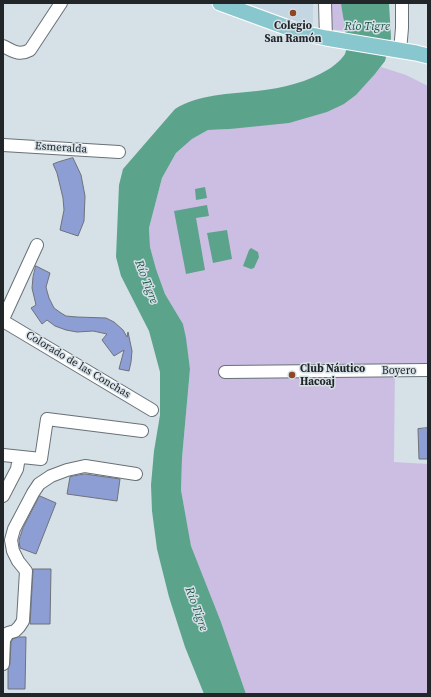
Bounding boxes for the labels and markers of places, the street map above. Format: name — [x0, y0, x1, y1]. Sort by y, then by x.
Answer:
marker: Colegio San Ramón — [288, 8, 298, 18]
place label: Colegio San Ramón — [264, 19, 322, 45]
place label: Club Náutico Hacoaj — [300, 362, 365, 388]
marker: Club Náutico Hacoaj — [287, 370, 297, 380]

